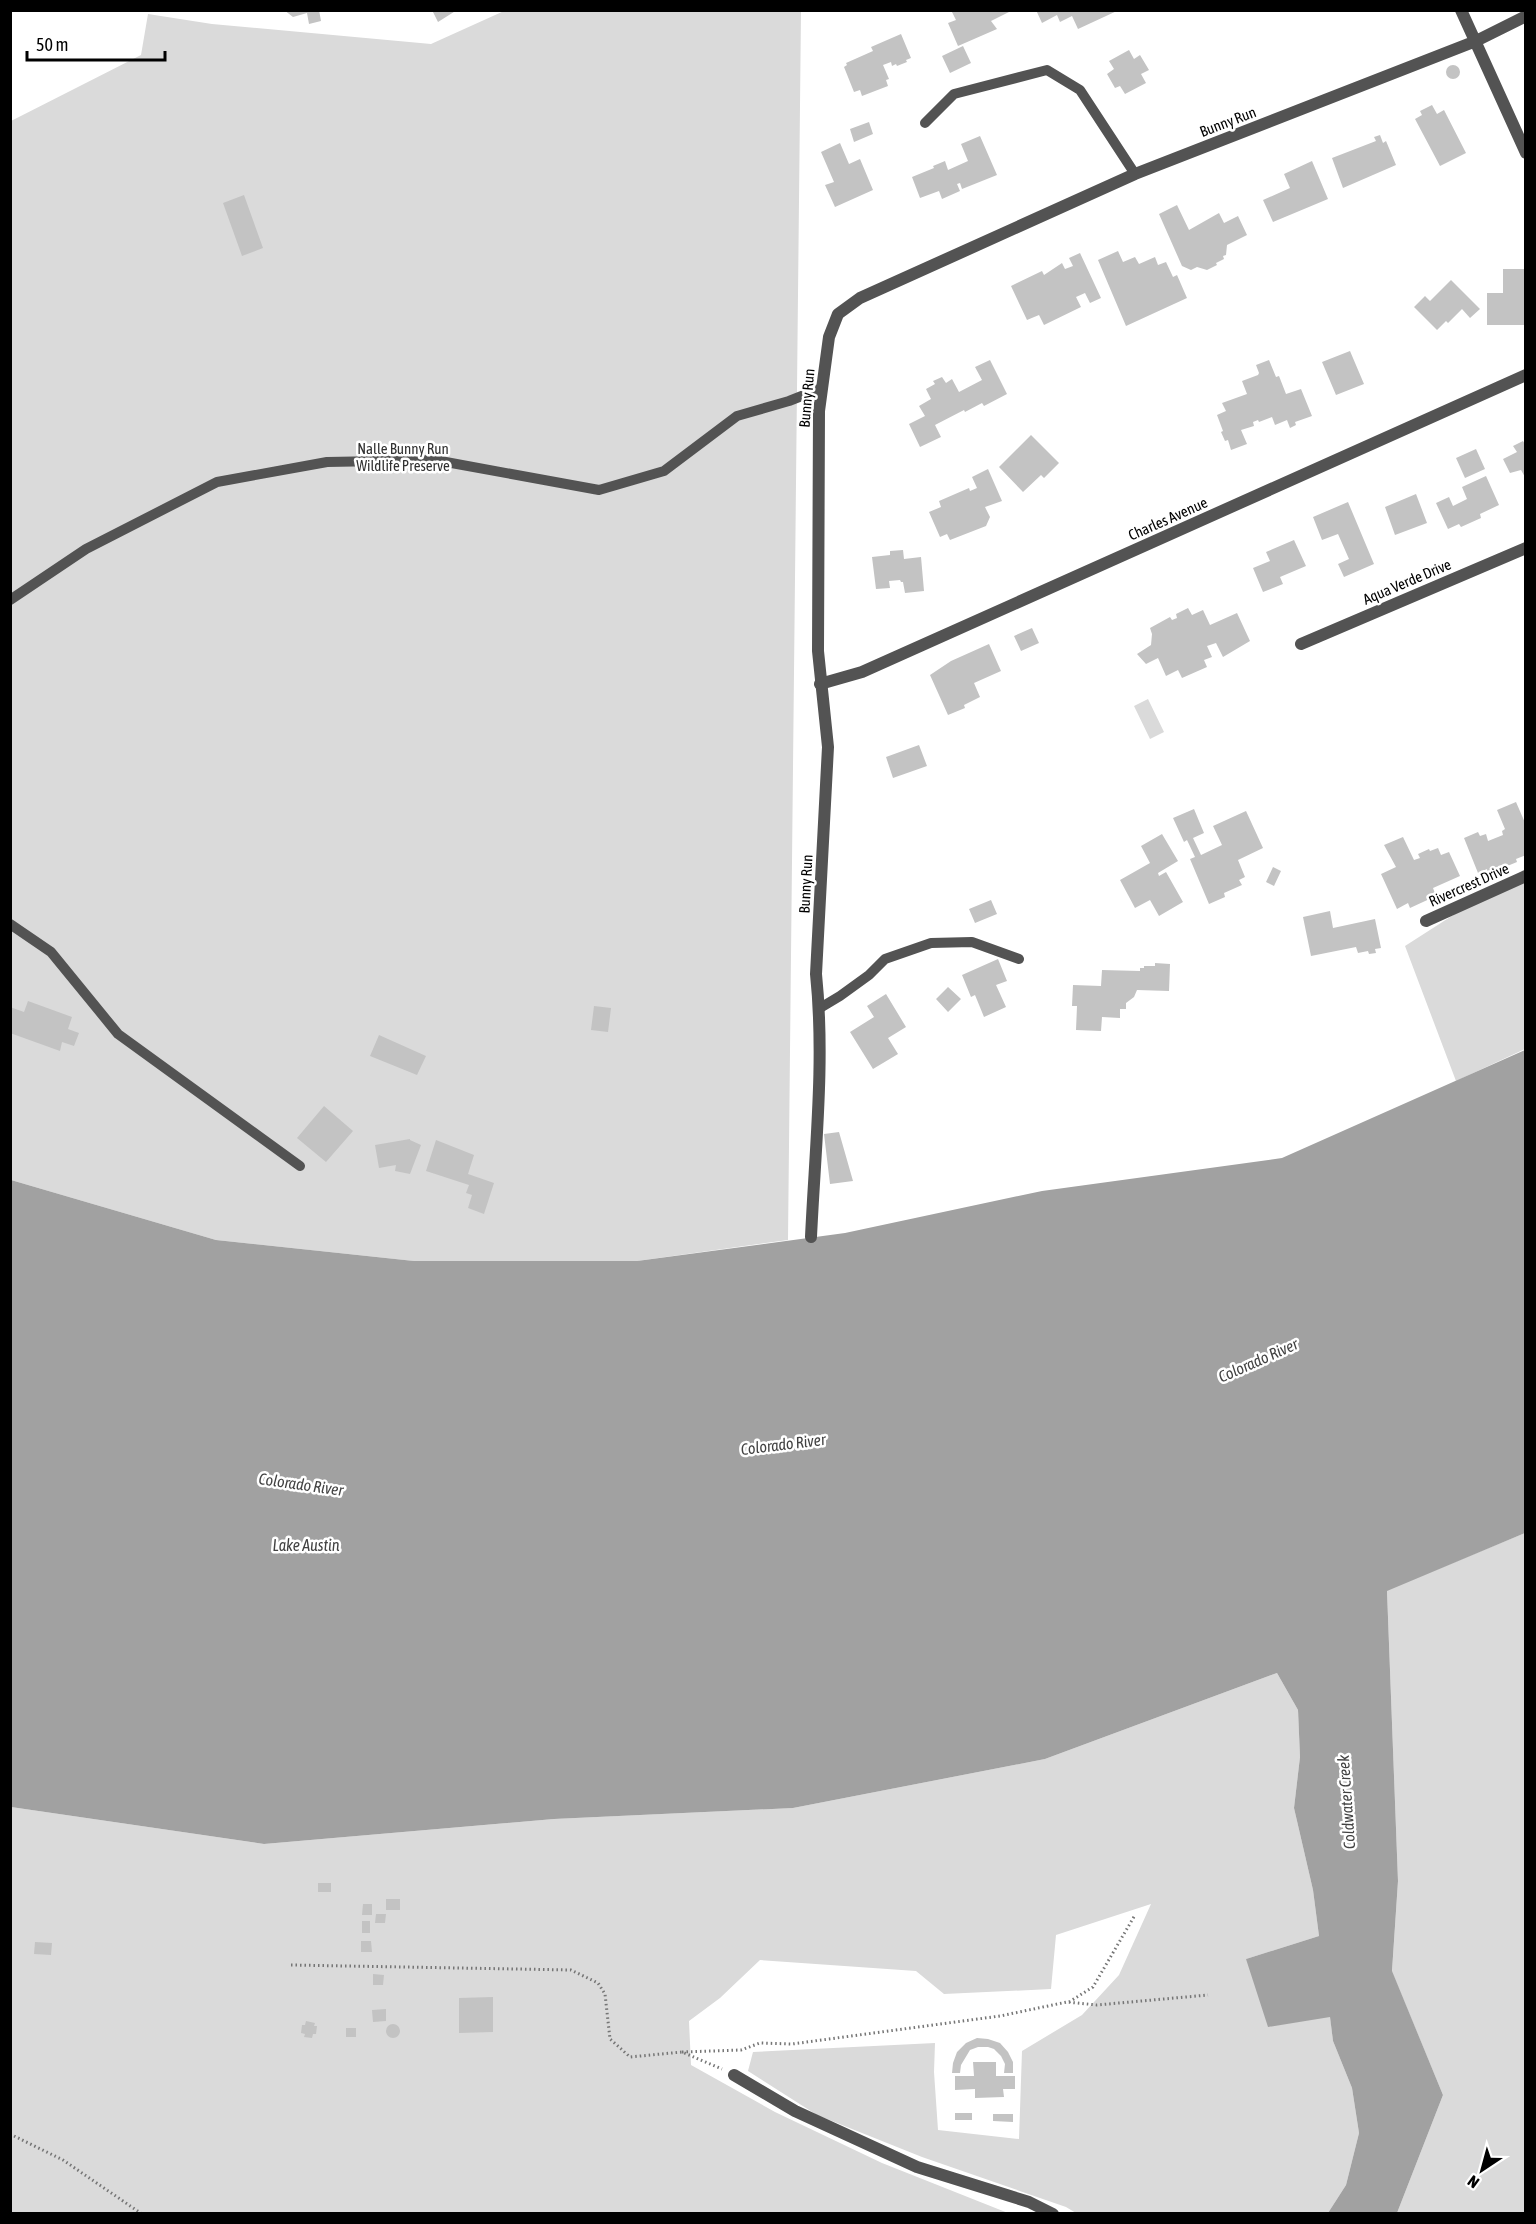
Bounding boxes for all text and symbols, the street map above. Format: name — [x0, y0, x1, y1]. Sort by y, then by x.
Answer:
scale bar — [27, 24, 165, 62]
text: 50 m — [36, 34, 68, 55]
street label: Bunny Run — [1197, 103, 1258, 140]
street label: Bunny Run — [795, 368, 818, 428]
park label: Nalle Bunny Run Wildlife Preserve — [356, 440, 450, 474]
street label: Charles Avenue — [1126, 493, 1210, 544]
street label: Aqua Verde Drive — [1360, 555, 1454, 608]
street label: Bunny Run — [795, 854, 816, 914]
street label: Rivercrest Drive — [1426, 859, 1512, 910]
water label: Colorado River — [1215, 1334, 1302, 1386]
water label: Colorado River — [740, 1430, 828, 1458]
water label: Colorado River — [258, 1469, 346, 1499]
water label: Lake Austin — [272, 1536, 340, 1554]
water label: Coldwater Creek — [1334, 1753, 1358, 1850]
north arrow — [1452, 2140, 1512, 2200]
text: N — [1464, 2172, 1482, 2192]

